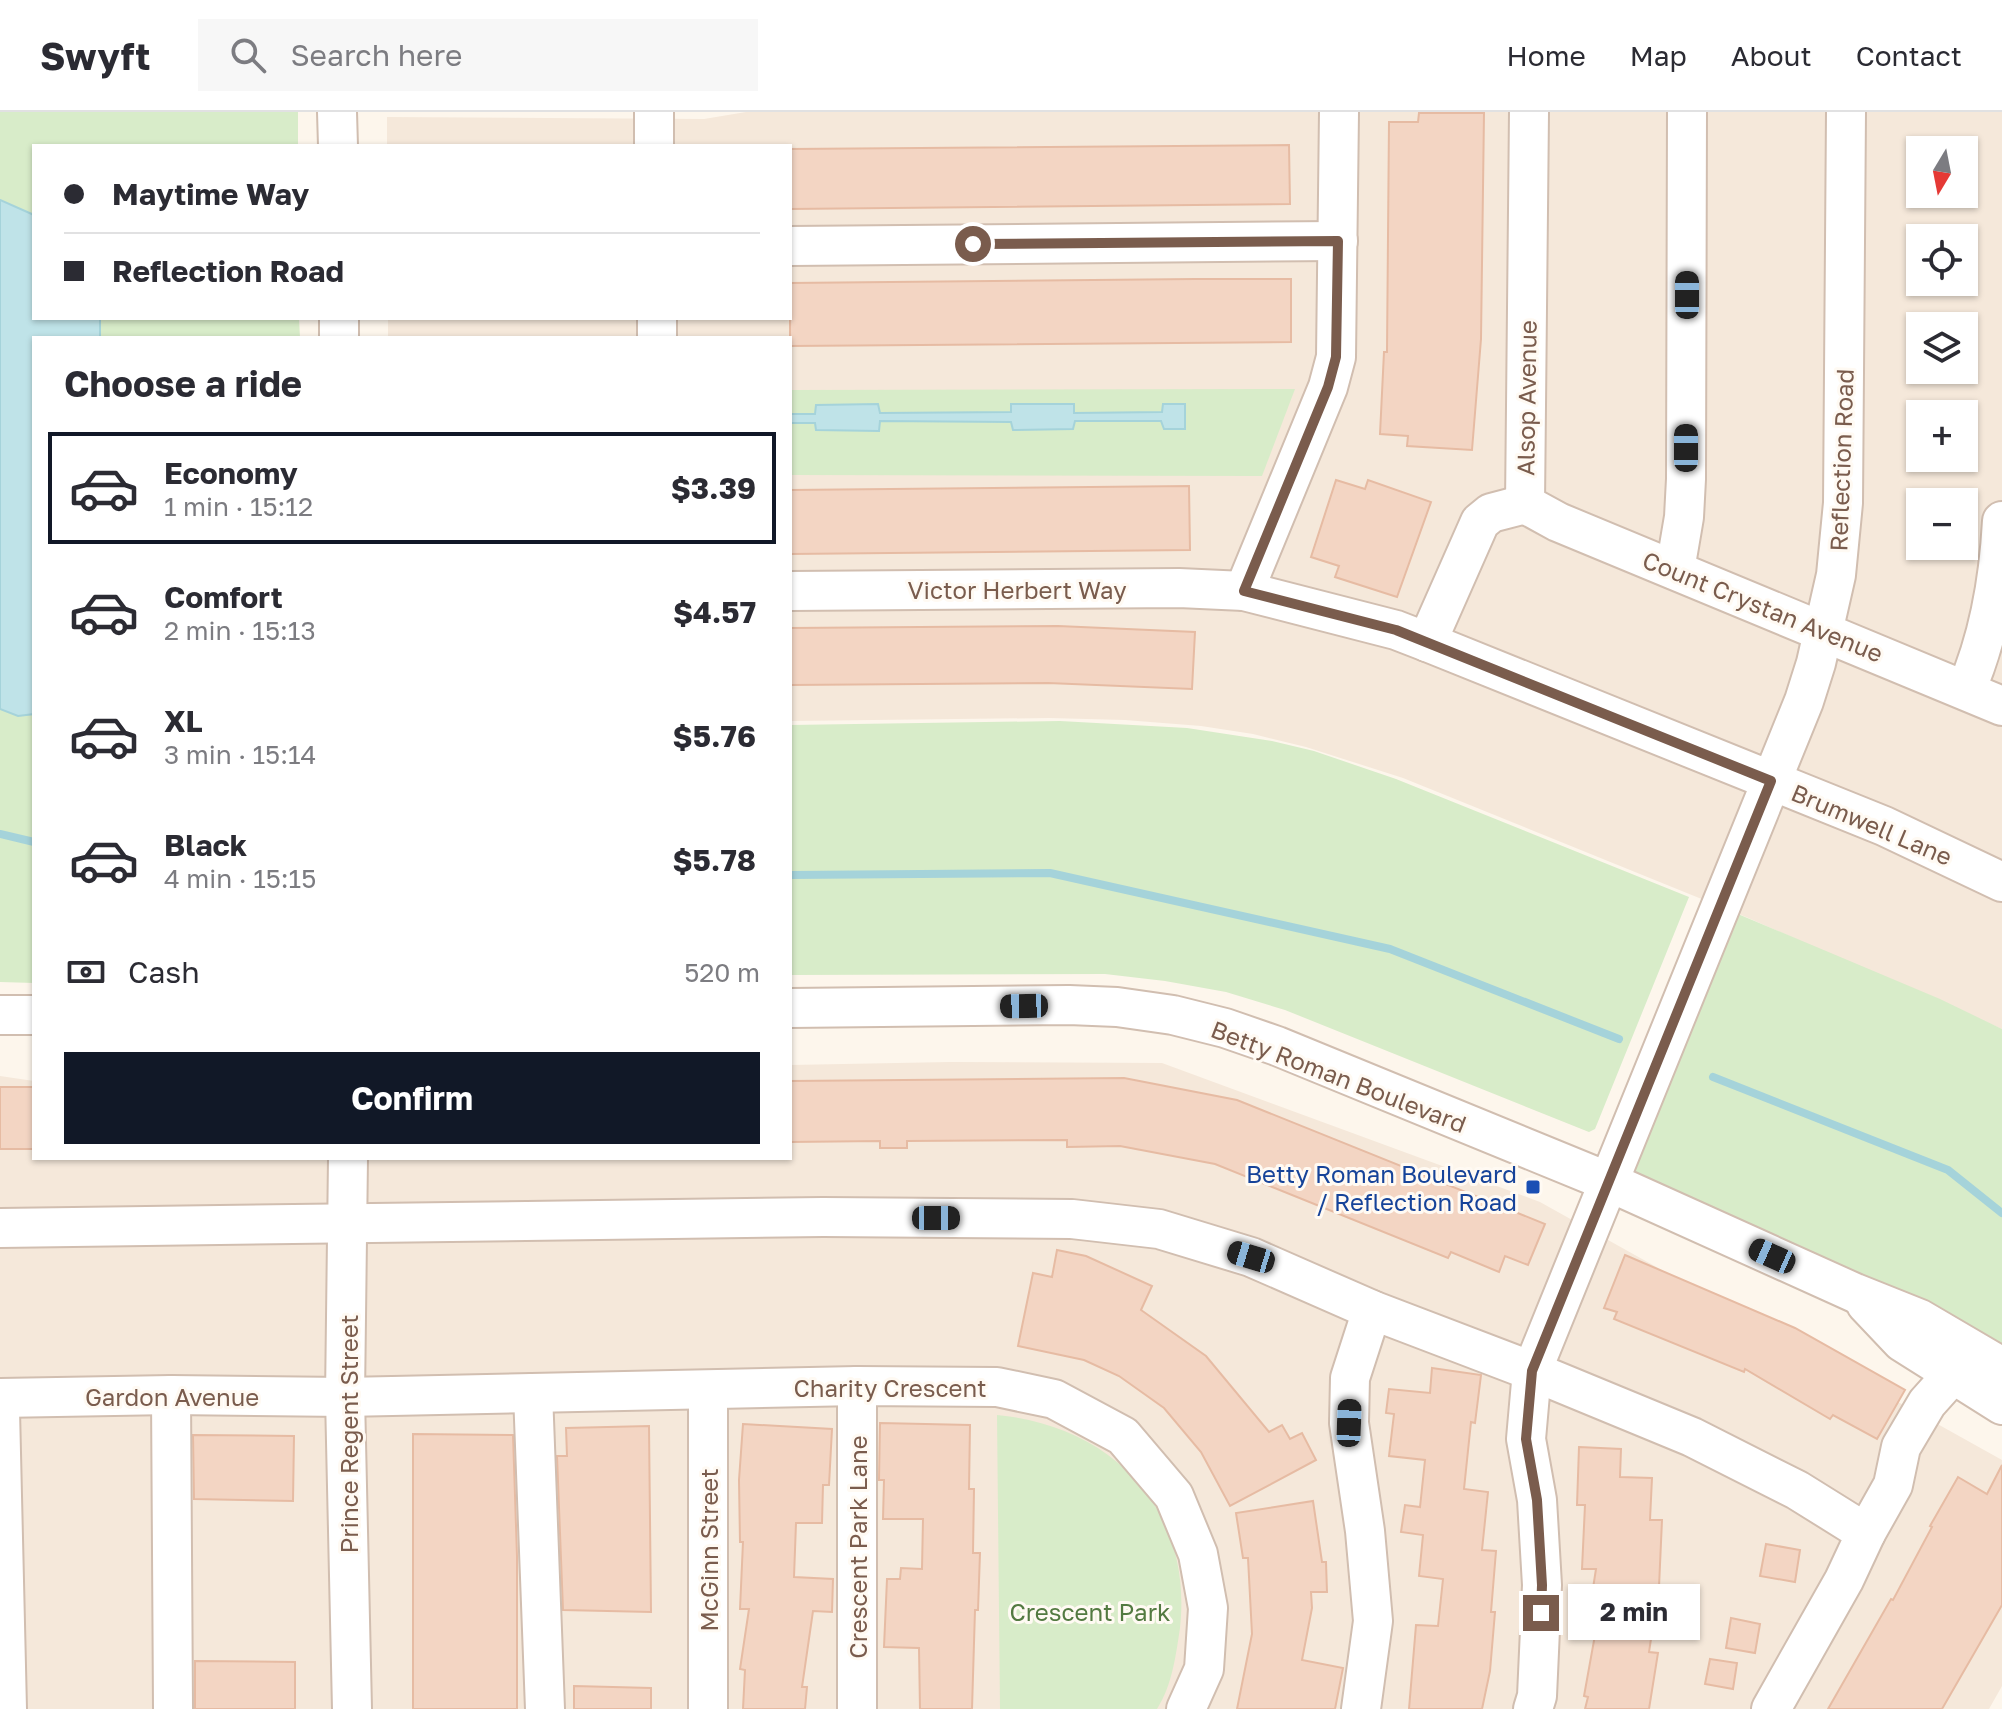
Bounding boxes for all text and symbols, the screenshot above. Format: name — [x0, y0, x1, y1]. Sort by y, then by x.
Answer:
search box — [198, 19, 758, 91]
text: Swyft — [40, 33, 150, 78]
icon: search — [226, 33, 270, 77]
text: Search here — [290, 37, 462, 73]
text: Home — [1507, 39, 1586, 72]
text: Map — [1630, 39, 1687, 72]
text: About — [1731, 39, 1812, 72]
text: Contact — [1856, 39, 1962, 72]
north arrow — [1906, 136, 1978, 208]
map controls — [1906, 136, 1978, 560]
text: Maytime Way — [112, 176, 309, 212]
button: locate — [1906, 224, 1978, 296]
route start — [955, 226, 991, 262]
text: Reflection Road — [112, 253, 344, 289]
car — [1675, 271, 1699, 319]
button: layers — [1906, 312, 1978, 384]
street label: Alsop Avenue — [1510, 320, 1542, 476]
text: Choose a ride — [64, 362, 302, 405]
street label: Reflection Road — [1823, 368, 1859, 552]
button: + — [1906, 400, 1978, 472]
car — [1674, 424, 1698, 472]
icon: car — [68, 452, 140, 524]
text: Economy — [164, 455, 298, 491]
text: $3.39 — [671, 470, 756, 506]
button: − — [1906, 488, 1978, 560]
text: 1 min · 15:12 — [164, 491, 313, 522]
street label: Count Crystan Avenue — [1639, 545, 1887, 667]
street label: Victor Herbert Way — [907, 575, 1127, 604]
icon: car — [68, 576, 140, 648]
text: Comfort — [164, 579, 283, 615]
text: $4.57 — [673, 594, 756, 630]
text: 2 min · 15:13 — [164, 615, 316, 646]
icon: car — [68, 700, 140, 772]
text: XL — [164, 703, 203, 739]
text: $5.76 — [673, 718, 756, 754]
text: 3 min · 15:14 — [164, 739, 316, 770]
street label: Brumwell Lane — [1787, 777, 1957, 871]
icon: car — [68, 824, 140, 896]
text: Black — [164, 827, 247, 863]
text: $5.78 — [672, 842, 756, 878]
text: 4 min · 15:15 — [164, 863, 316, 894]
icon: cash — [64, 950, 108, 994]
text: Cash — [128, 954, 200, 990]
text: 520 m — [684, 957, 760, 988]
car — [1000, 994, 1048, 1018]
street label: Betty Roman Boulevard — [1207, 1014, 1471, 1138]
button: Confirm — [64, 1052, 760, 1144]
place label: Betty Roman Boulevard / Reflection Road — [1246, 1159, 1517, 1216]
marker: Betty Roman Boulevard / Reflection Road — [1524, 1178, 1542, 1196]
car — [912, 1206, 960, 1230]
car — [1745, 1235, 1799, 1277]
car — [1225, 1239, 1277, 1275]
street label: Prince Regent Street — [334, 1314, 363, 1554]
street label: Charity Crescent — [793, 1373, 987, 1402]
street label: Gardon Avenue — [85, 1382, 259, 1411]
car — [1336, 1399, 1362, 1447]
street label: Crescent Park Lane — [843, 1435, 872, 1659]
street label: McGinn Street — [694, 1468, 723, 1632]
callout: 2 min — [1569, 1585, 1701, 1641]
route end — [1523, 1595, 1559, 1631]
text: 2 min — [1600, 1596, 1668, 1627]
park label: Crescent Park — [1009, 1597, 1171, 1626]

